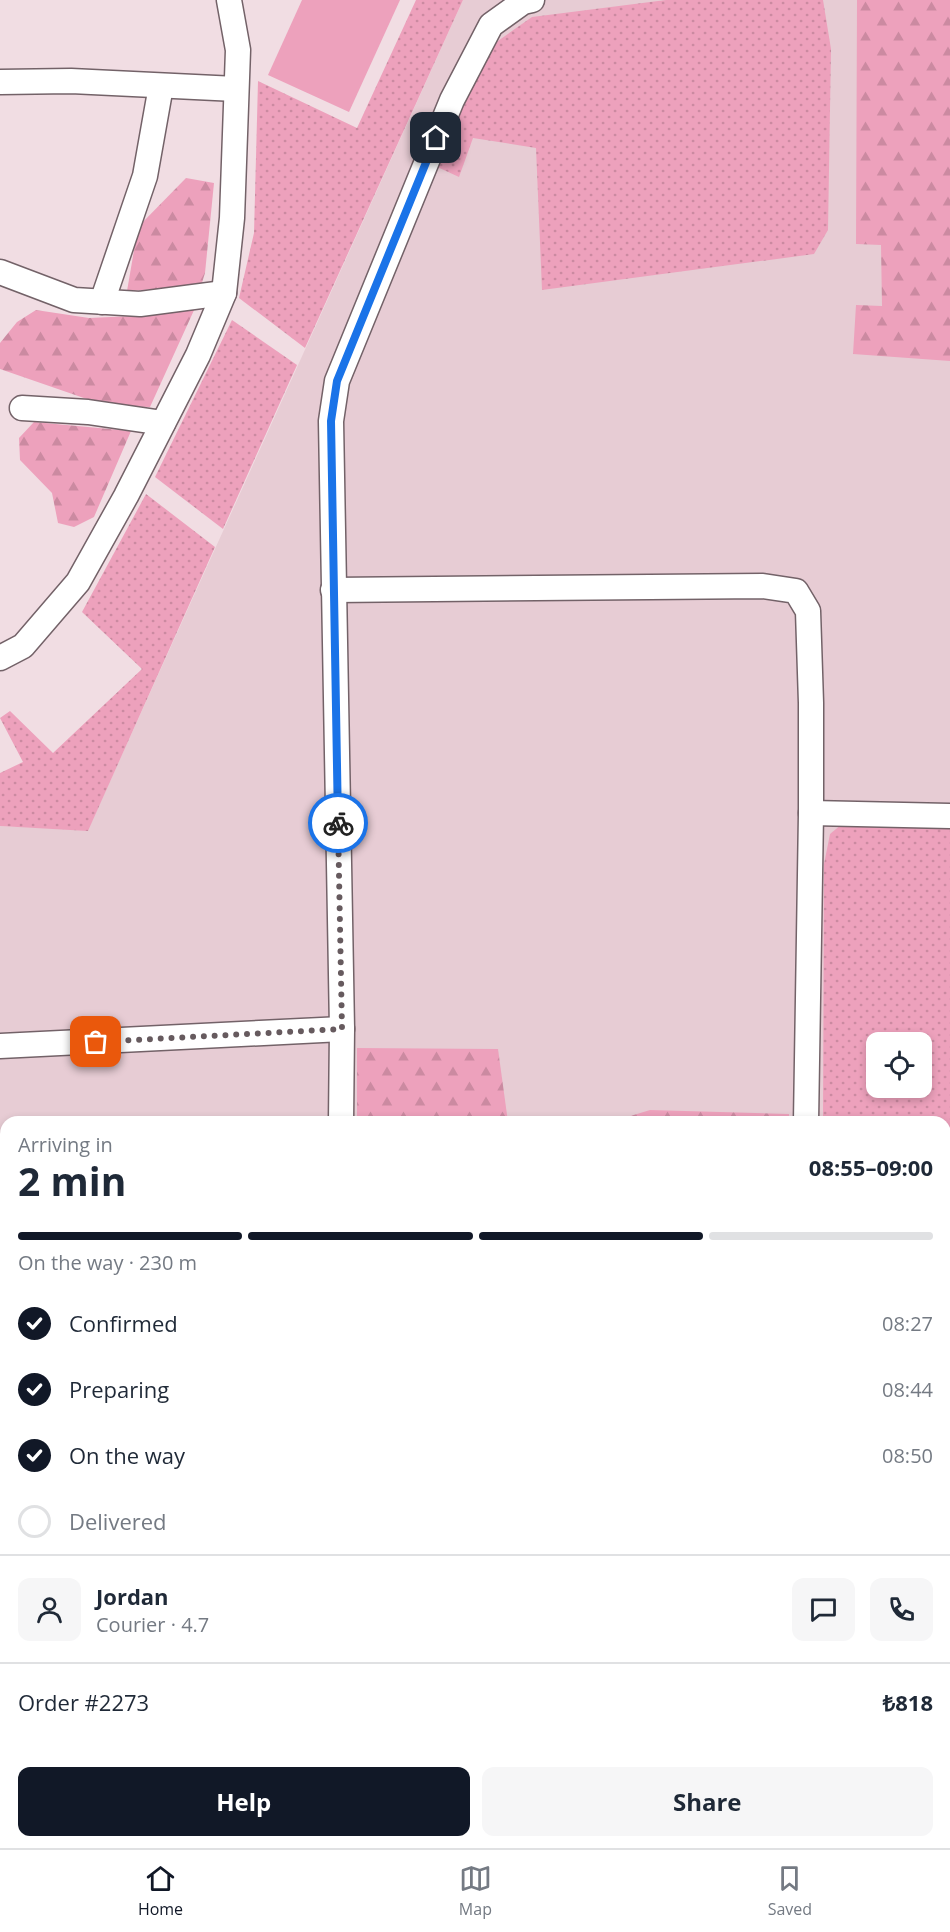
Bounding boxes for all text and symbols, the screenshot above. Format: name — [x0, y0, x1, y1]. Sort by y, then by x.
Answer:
pin — [410, 112, 461, 163]
icon: home — [419, 121, 452, 154]
courier — [308, 793, 368, 853]
icon: bike — [322, 807, 355, 840]
pin — [70, 1016, 121, 1067]
icon: bag — [79, 1025, 112, 1058]
map controls — [866, 1032, 932, 1098]
button: locate — [866, 1032, 932, 1098]
text: Arriving in — [18, 1131, 113, 1158]
text: 08:55–09:00 — [809, 1152, 933, 1182]
text: 2 min — [18, 1154, 126, 1207]
text: On the way · 230 m — [18, 1249, 197, 1276]
icon: check — [18, 1307, 51, 1340]
text: Confirmed — [69, 1308, 178, 1338]
text: 08:27 — [882, 1310, 933, 1337]
icon: check — [18, 1373, 51, 1406]
text: Preparing — [69, 1374, 169, 1404]
text: 08:44 — [882, 1376, 933, 1403]
icon: check — [18, 1439, 51, 1472]
text: On the way — [69, 1440, 185, 1470]
text: 08:50 — [882, 1442, 933, 1469]
text: Delivered — [69, 1506, 167, 1536]
button: person — [18, 1578, 81, 1641]
button: chat — [792, 1578, 855, 1641]
button: phone — [870, 1578, 933, 1641]
text: Jordan — [96, 1581, 169, 1611]
text: Courier · 4.7 — [96, 1611, 209, 1638]
text: Order #2273 — [18, 1687, 149, 1717]
text: ₺818 — [883, 1687, 933, 1717]
button: Help — [18, 1767, 470, 1836]
button: Share — [482, 1767, 933, 1836]
tab: Home — [138, 1862, 183, 1920]
tab: Map — [459, 1862, 492, 1920]
tab: Saved — [768, 1862, 812, 1920]

